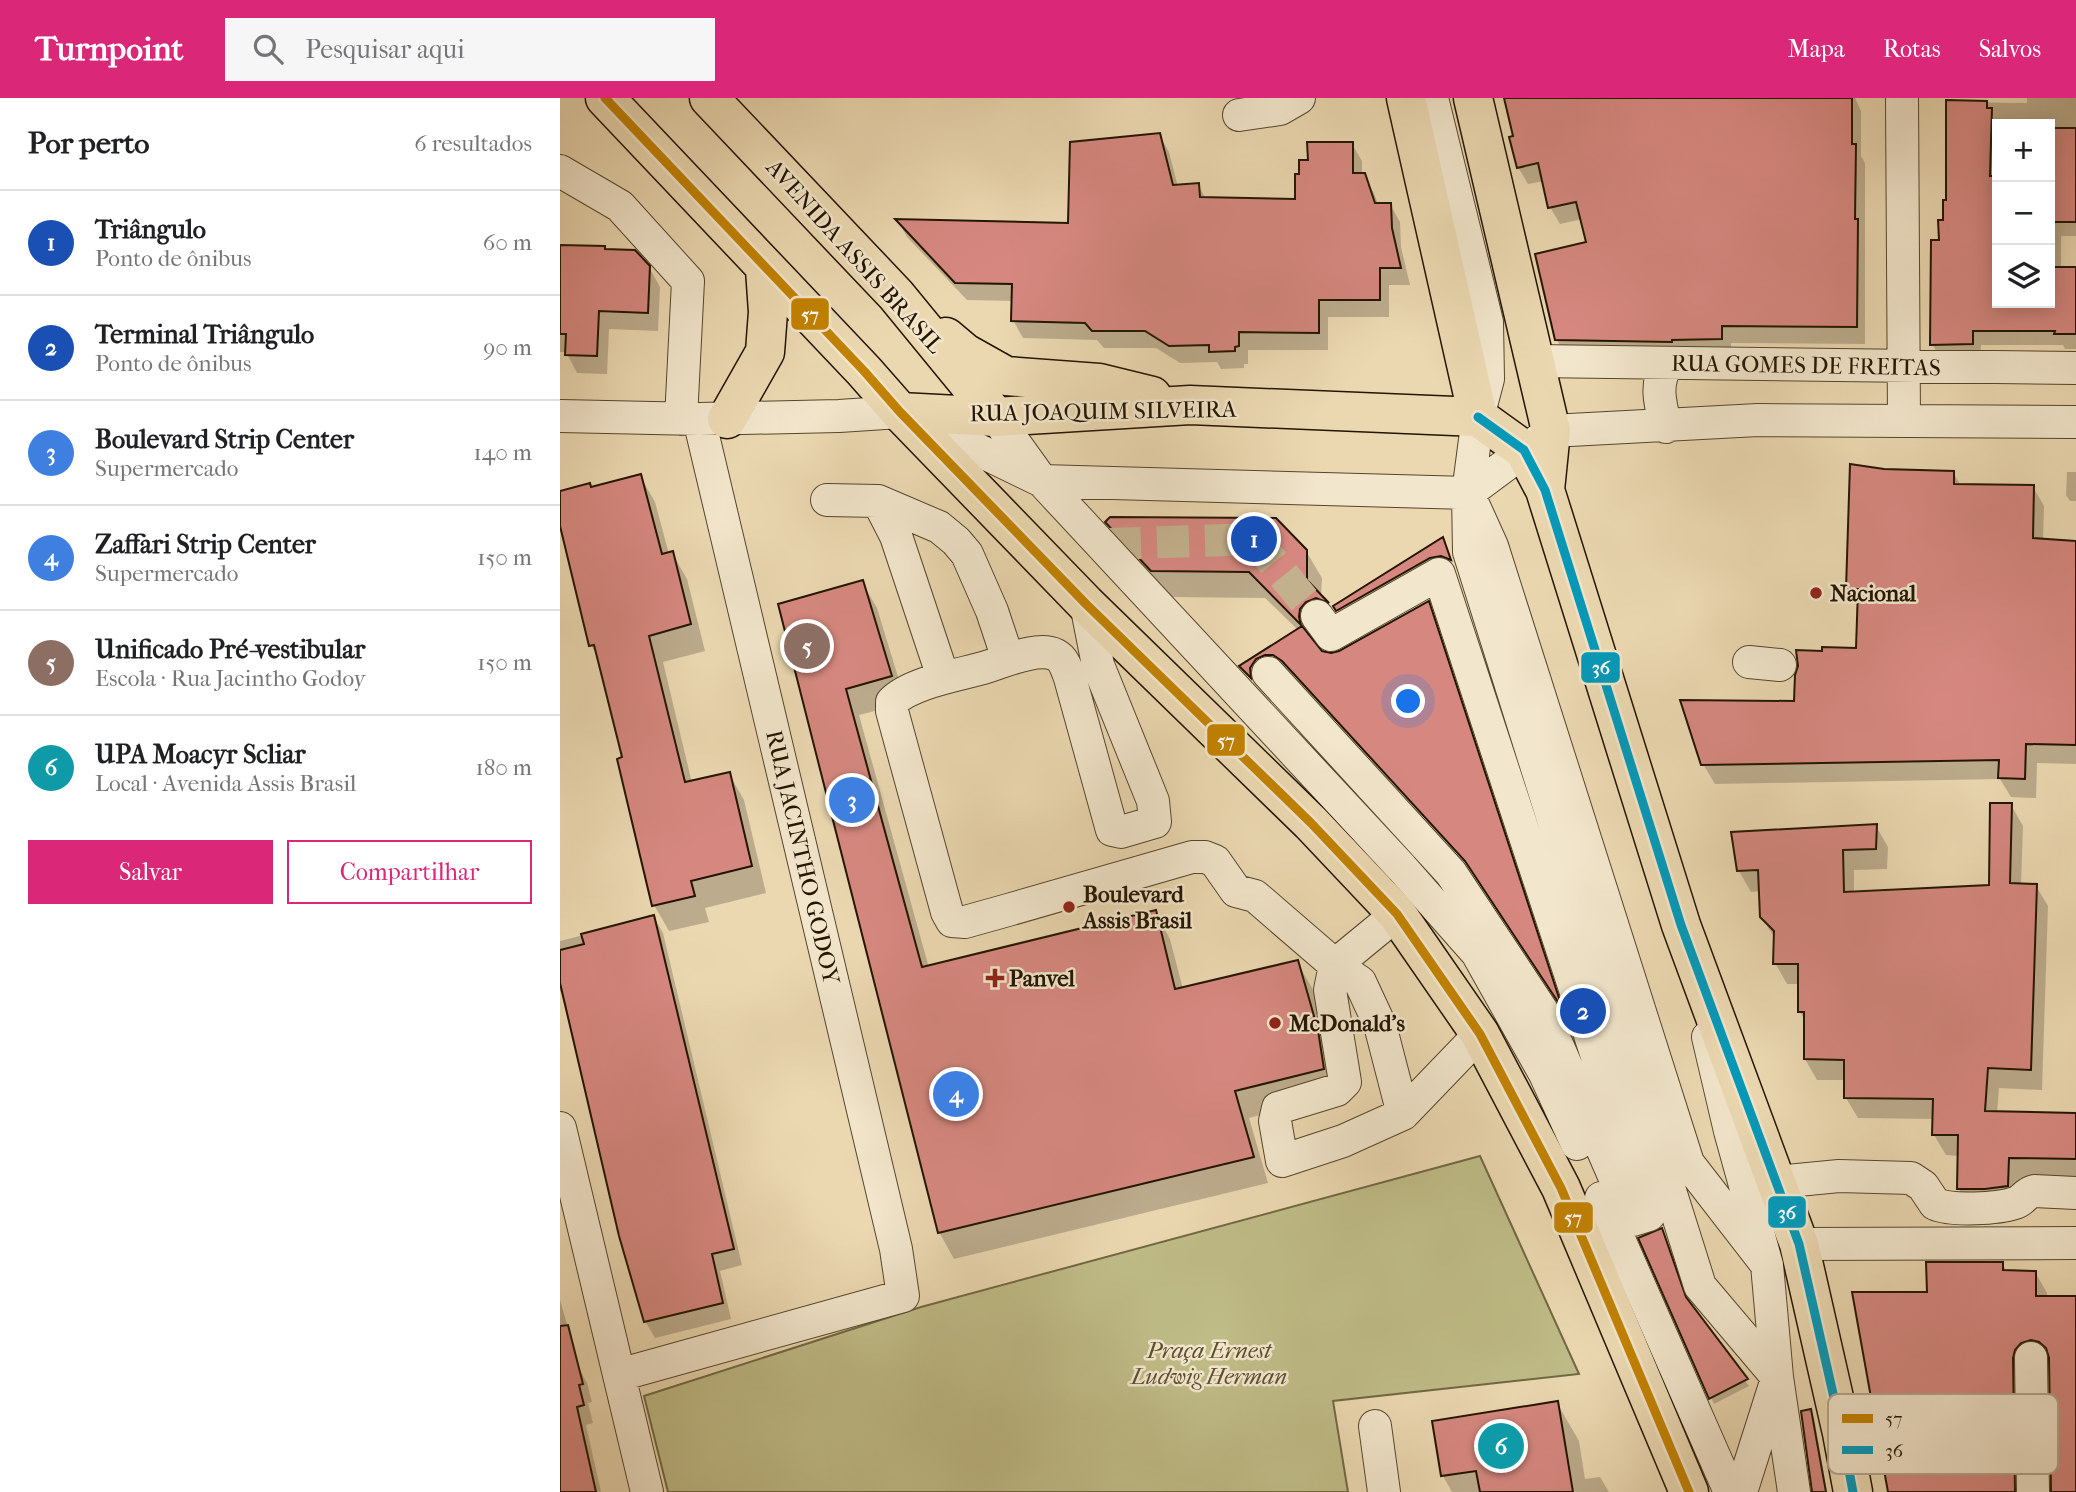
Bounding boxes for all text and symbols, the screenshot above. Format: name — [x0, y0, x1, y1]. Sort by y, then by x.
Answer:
search box — [225, 18, 715, 81]
text: Turnpoint — [35, 30, 183, 69]
icon: search — [249, 30, 287, 68]
text: Pesquisar aqui — [305, 34, 465, 65]
text: Mapa — [1788, 35, 1845, 63]
text: Rotas — [1883, 35, 1941, 63]
text: Salvos — [1979, 35, 2041, 63]
map controls — [1992, 119, 2055, 308]
button: + — [1992, 119, 2055, 182]
text: Por perto — [28, 126, 150, 161]
text: 6 resultados — [414, 130, 532, 157]
street label: AVENIDA ASSIS BRASIL — [760, 153, 949, 359]
button: − — [1992, 182, 2055, 245]
text: Triângulo — [95, 214, 206, 245]
text: 1 — [47, 229, 55, 256]
text: 60 m — [483, 229, 532, 256]
text: Ponto de ônibus — [95, 245, 252, 272]
button: layers — [1992, 245, 2055, 308]
line badge: 57 — [790, 297, 830, 331]
text: 57 — [801, 304, 819, 326]
text: Terminal Triângulo — [95, 319, 314, 350]
text: 2 — [45, 334, 57, 361]
text: 90 m — [483, 334, 532, 361]
text: Ponto de ônibus — [95, 350, 252, 377]
street label: RUA GOMES DE FREITAS — [1671, 350, 1941, 381]
street label: RUA JOAQUIM SILVEIRA — [969, 396, 1238, 427]
text: Boulevard Strip Center — [95, 424, 354, 455]
text: 3 — [46, 439, 56, 466]
text: 140 m — [473, 439, 532, 466]
text: Supermercado — [95, 455, 239, 482]
pin: 1 — [1231, 513, 1277, 565]
text: Zaffari Strip Center — [95, 529, 316, 560]
text: 4 — [44, 544, 58, 571]
text: 150 m — [477, 544, 532, 571]
text: Supermercado — [95, 560, 239, 587]
place label: Nacional — [1830, 580, 1917, 607]
marker: Nacional — [1808, 585, 1824, 601]
pin: 5 — [784, 620, 830, 672]
text: Unificado Pré-vestibular — [95, 634, 365, 665]
text: 5 — [46, 649, 56, 676]
text: 150 m — [477, 649, 532, 676]
line badge: 36 — [1580, 651, 1621, 684]
text: 36 — [1592, 657, 1611, 679]
text: Escola · Rua Jacintho Godoy — [95, 665, 366, 692]
your location — [1391, 684, 1425, 718]
line badge: 57 — [1206, 723, 1246, 757]
street label: RUA JACINTHO GODOY — [760, 727, 845, 988]
text: 57 — [1217, 730, 1235, 752]
text: UPA Moacyr Scliar — [95, 739, 306, 770]
text: 6 — [45, 754, 57, 781]
text: 180 m — [475, 754, 532, 781]
text: Local · Avenida Assis Brasil — [95, 770, 356, 797]
pin: 3 — [829, 774, 875, 826]
button: Salvar — [28, 840, 273, 904]
button: Compartilhar — [287, 840, 532, 904]
place label: Boulevard Assis Brasil — [1081, 881, 1193, 934]
marker: Boulevard Assis Brasil — [1061, 899, 1077, 915]
place label: Panvel — [1009, 965, 1076, 992]
marker: Panvel — [987, 970, 1003, 986]
pin: 2 — [1560, 985, 1606, 1037]
place label: McDonald's — [1289, 1010, 1405, 1037]
marker: McDonald's — [1267, 1015, 1283, 1031]
pin: 4 — [933, 1068, 979, 1120]
line badge: 36 — [1767, 1195, 1807, 1229]
line badge: 57 — [1553, 1201, 1594, 1234]
text: 36 — [1778, 1202, 1797, 1224]
text: 57 — [1564, 1207, 1582, 1229]
park label: Praça Ernest Ludwig Herman — [1129, 1337, 1287, 1390]
legend — [1828, 1394, 2058, 1474]
text: 57 — [1885, 1408, 1902, 1430]
pin: 6 — [1478, 1420, 1524, 1472]
text: 36 — [1885, 1440, 1904, 1462]

